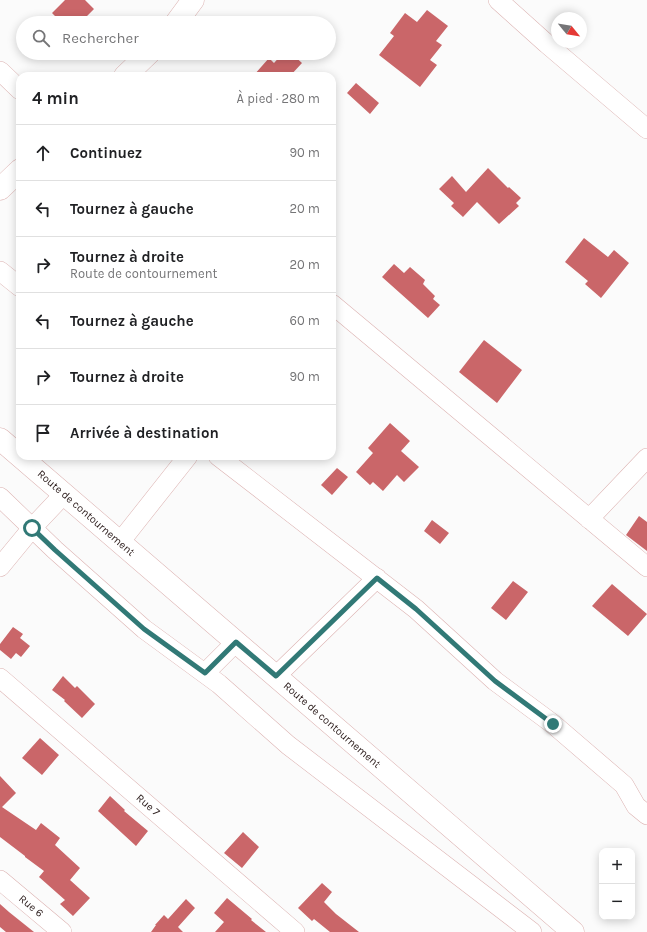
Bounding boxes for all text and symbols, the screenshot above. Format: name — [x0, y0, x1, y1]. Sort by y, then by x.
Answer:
north arrow — [551, 12, 587, 48]
search box — [16, 16, 336, 60]
icon: search — [30, 27, 52, 49]
text: Rechercher — [62, 29, 139, 47]
text: 4 min — [32, 88, 79, 108]
text: À pied · 280 m — [237, 91, 320, 106]
icon: ahead — [32, 142, 54, 164]
text: Continuez — [70, 144, 142, 162]
text: 90 m — [289, 145, 320, 160]
icon: left — [32, 198, 54, 220]
text: Tournez à gauche — [70, 200, 194, 218]
text: 20 m — [290, 201, 320, 216]
text: Tournez à droite — [70, 248, 184, 266]
icon: right — [32, 254, 54, 276]
text: 20 m — [290, 257, 320, 272]
text: Route de contournement — [70, 266, 217, 281]
icon: left — [32, 310, 54, 332]
text: Tournez à gauche — [70, 312, 194, 330]
text: 60 m — [290, 313, 320, 328]
icon: right — [32, 366, 54, 388]
text: Tournez à droite — [70, 368, 184, 386]
text: 90 m — [289, 369, 320, 384]
icon: arrive — [32, 422, 54, 444]
text: Arrivée à destination — [70, 424, 219, 442]
street label: Route de contournement — [35, 467, 137, 559]
route start — [23, 519, 41, 537]
street label: Route de contournement — [281, 679, 383, 771]
route end — [544, 715, 562, 733]
street label: Rue 7 — [134, 791, 162, 819]
map controls — [599, 848, 635, 920]
button: + — [599, 848, 635, 884]
button: − — [599, 884, 635, 920]
street label: Rue 6 — [16, 892, 46, 920]

